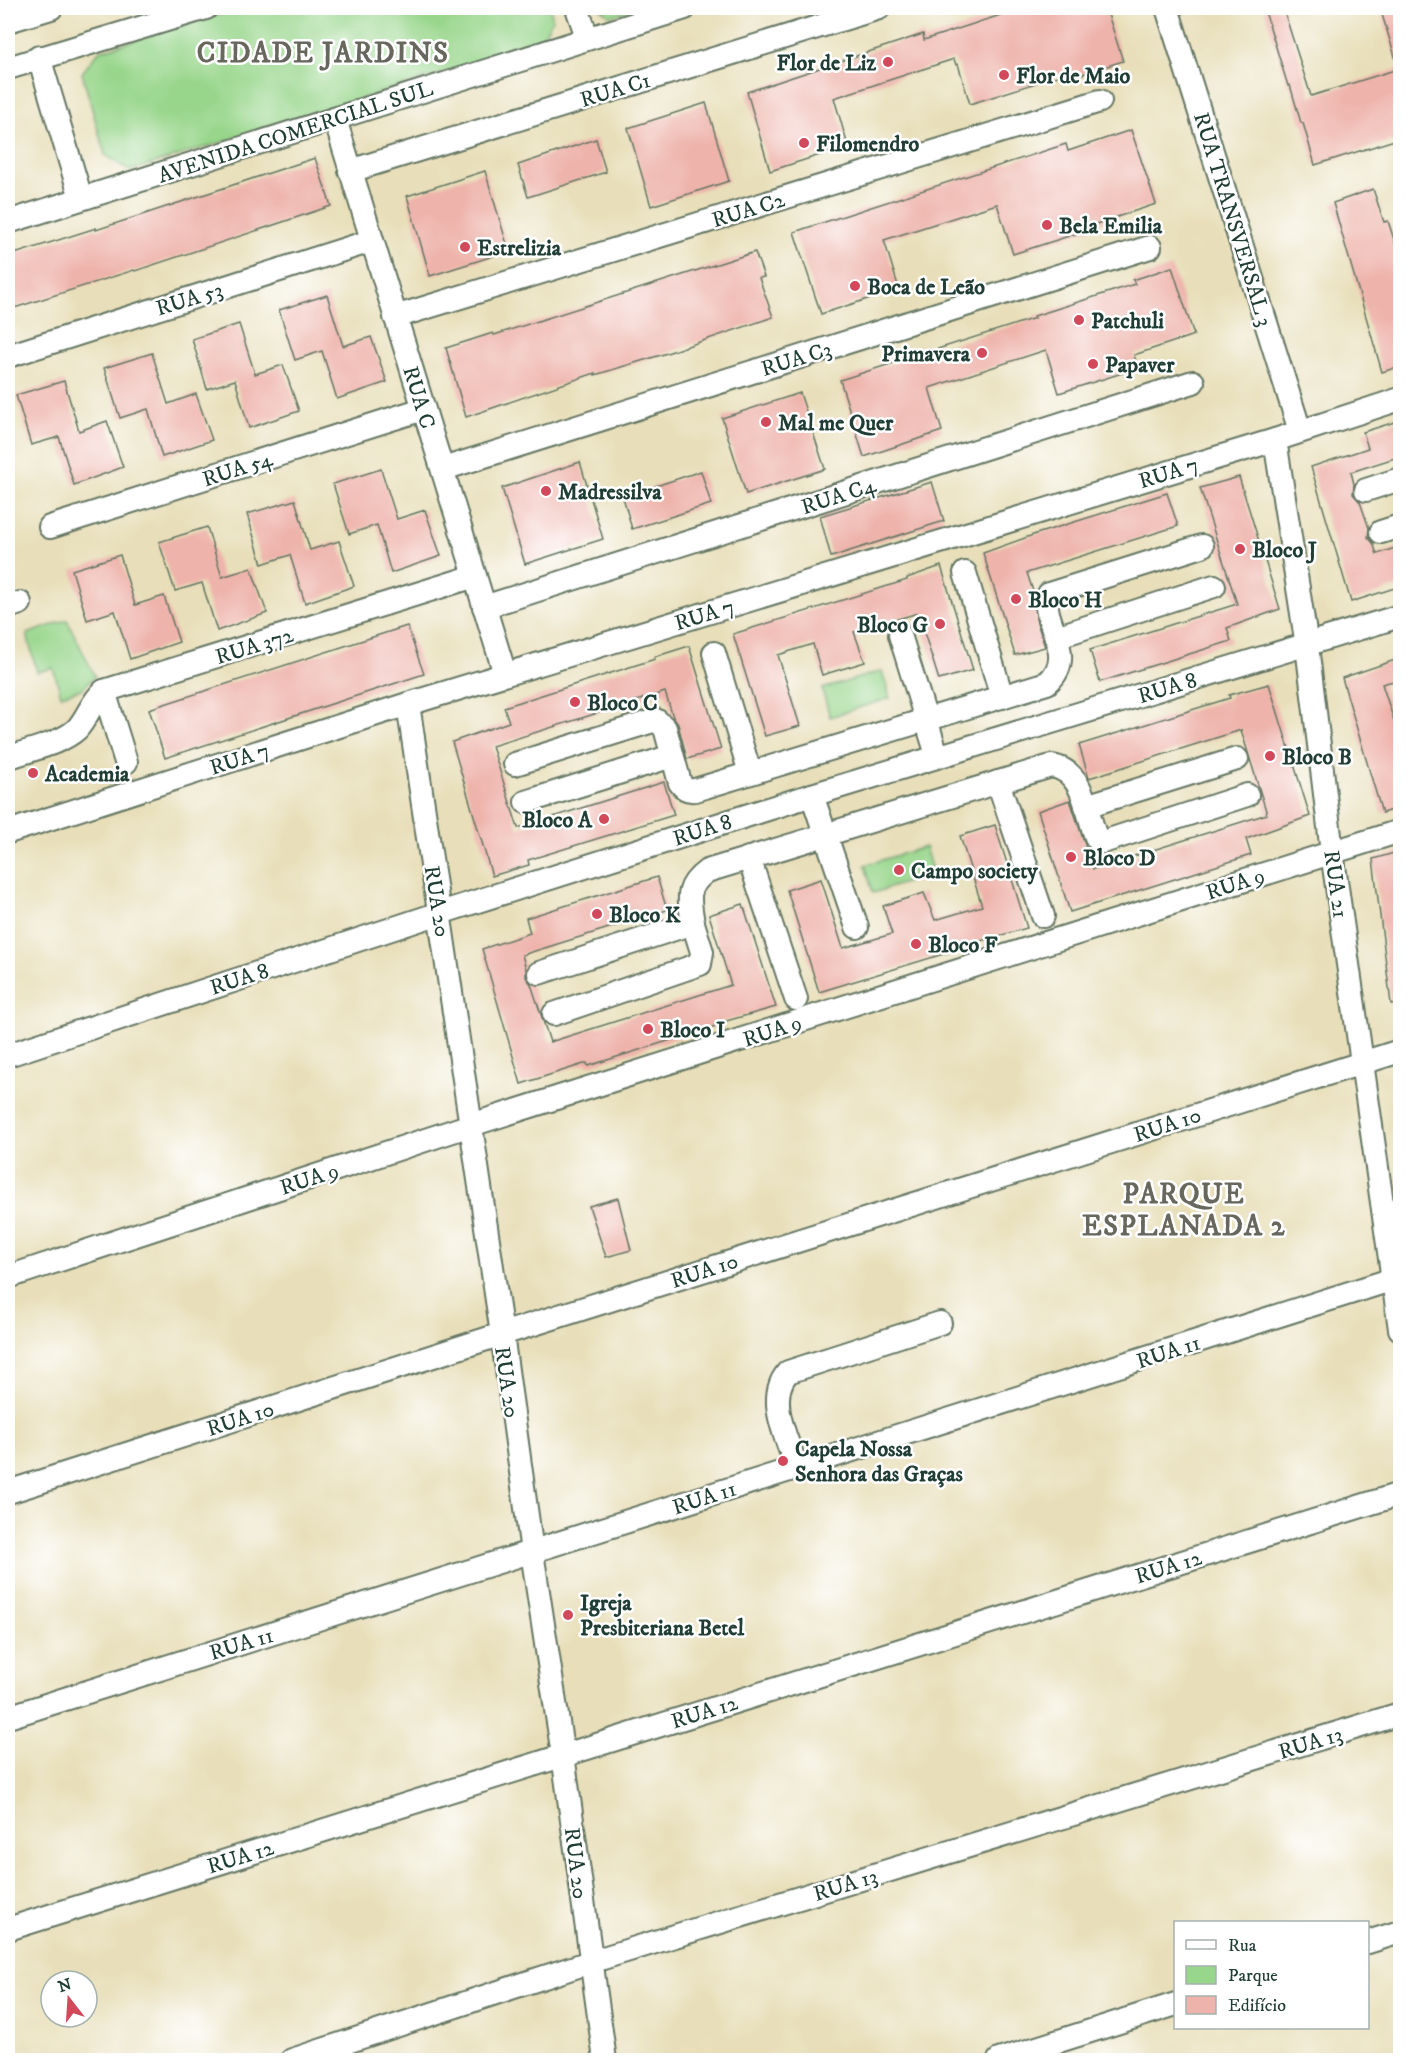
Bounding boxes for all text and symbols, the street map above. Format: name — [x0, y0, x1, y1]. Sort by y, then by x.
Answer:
district label: CIDADE JARDINS — [197, 36, 449, 71]
place label: Flor de Liz — [777, 50, 876, 77]
marker: Flor de Liz — [881, 55, 895, 69]
place label: Flor de Maio — [1016, 63, 1130, 90]
street label: RUA C1 — [577, 67, 654, 114]
marker: Flor de Maio — [997, 68, 1011, 82]
street label: AVENIDA COMERCIAL SUL — [154, 75, 437, 190]
street label: RUA TRANSVERSAL 3 — [1187, 109, 1278, 330]
place label: Filomendro — [816, 131, 920, 158]
marker: Filomendro — [797, 136, 811, 150]
street label: RUA C2 — [709, 187, 788, 234]
place label: Bela Emilia — [1059, 213, 1163, 240]
marker: Bela Emilia — [1040, 218, 1054, 232]
place label: Estrelizia — [477, 235, 562, 262]
marker: Estrelizia — [458, 240, 472, 254]
place label: Boca de Leão — [867, 274, 985, 301]
street label: RUA 53 — [153, 276, 226, 322]
marker: Boca de Leão — [848, 279, 862, 293]
place label: Patchuli — [1091, 308, 1164, 335]
marker: Patchuli — [1072, 313, 1086, 327]
street label: RUA C3 — [758, 336, 835, 383]
place label: Primavera — [881, 341, 971, 368]
marker: Primavera — [975, 346, 989, 360]
place label: Papaver — [1105, 352, 1175, 379]
marker: Papaver — [1086, 357, 1100, 371]
street label: RUA C — [396, 363, 441, 432]
place label: Mal me Quer — [778, 410, 894, 437]
marker: Mal me Quer — [759, 415, 773, 429]
street label: RUA 54 — [199, 445, 277, 493]
street label: RUA 7 — [1135, 452, 1202, 495]
street label: RUA C4 — [798, 471, 880, 521]
place label: Madressilva — [558, 479, 662, 506]
marker: Madressilva — [539, 484, 553, 498]
place label: Bloco J — [1252, 537, 1317, 564]
marker: Bloco J — [1233, 542, 1247, 556]
place label: Bloco H — [1028, 587, 1102, 614]
marker: Bloco H — [1009, 592, 1023, 606]
street label: RUA 7 — [671, 594, 738, 637]
place label: Bloco G — [857, 612, 929, 639]
marker: Bloco G — [933, 617, 947, 631]
street label: RUA 372 — [212, 622, 297, 671]
street label: RUA 8 — [1135, 667, 1200, 710]
place label: Bloco C — [587, 690, 658, 717]
marker: Bloco C — [568, 695, 582, 709]
street label: RUA 7 — [206, 737, 273, 782]
place label: Bloco B — [1282, 744, 1352, 771]
marker: Bloco B — [1263, 749, 1277, 763]
place label: Academia — [44, 761, 130, 788]
marker: Academia — [26, 766, 40, 780]
place label: Bloco A — [522, 807, 593, 834]
street label: RUA 8 — [670, 808, 735, 853]
marker: Bloco A — [597, 812, 611, 826]
place label: Bloco D — [1083, 845, 1155, 872]
street label: RUA 21 — [1317, 848, 1354, 920]
marker: Bloco D — [1064, 850, 1078, 864]
place label: Campo society — [911, 858, 1038, 885]
street label: RUA 9 — [1203, 862, 1268, 907]
marker: Campo society — [892, 863, 906, 877]
street label: RUA 20 — [418, 864, 455, 939]
place label: Bloco K — [609, 902, 681, 929]
marker: Bloco K — [590, 907, 604, 921]
place label: Bloco F — [928, 932, 998, 959]
marker: Bloco F — [909, 937, 923, 951]
street label: RUA 8 — [207, 957, 272, 1002]
street label: RUA 9 — [740, 1009, 805, 1054]
place label: Bloco I — [660, 1017, 725, 1044]
marker: Bloco I — [641, 1022, 655, 1036]
street label: RUA 10 — [1130, 1102, 1205, 1149]
street label: RUA 9 — [277, 1157, 342, 1202]
district label: PARQUE ESPLANADA 2 — [1082, 1177, 1286, 1244]
street label: RUA 10 — [667, 1248, 742, 1295]
street label: RUA 11 — [1133, 1329, 1204, 1375]
street label: RUA 20 — [488, 1345, 525, 1420]
street label: RUA 10 — [203, 1396, 278, 1443]
place label: Capela Nossa Senhora das Graças — [795, 1436, 964, 1488]
marker: Capela Nossa Senhora das Graças — [776, 1454, 790, 1468]
street label: RUA 11 — [669, 1475, 740, 1521]
street label: RUA 12 — [1132, 1544, 1205, 1590]
place label: Igreja Presbiteriana Betel — [580, 1590, 744, 1642]
marker: Igreja Presbiteriana Betel — [561, 1608, 575, 1622]
street label: RUA 11 — [206, 1622, 277, 1667]
street label: RUA 12 — [668, 1689, 741, 1735]
street label: RUA 13 — [1275, 1721, 1346, 1766]
street label: RUA 20 — [558, 1826, 593, 1901]
street label: RUA 12 — [204, 1834, 277, 1880]
street label: RUA 13 — [810, 1863, 881, 1908]
legend — [1174, 1921, 1369, 2029]
text: Rua — [1228, 1935, 1257, 1957]
text: Parque — [1228, 1965, 1278, 1987]
north arrow — [39, 1969, 99, 2029]
text: N — [56, 1974, 74, 1997]
text: Edifício — [1228, 1995, 1286, 2017]

